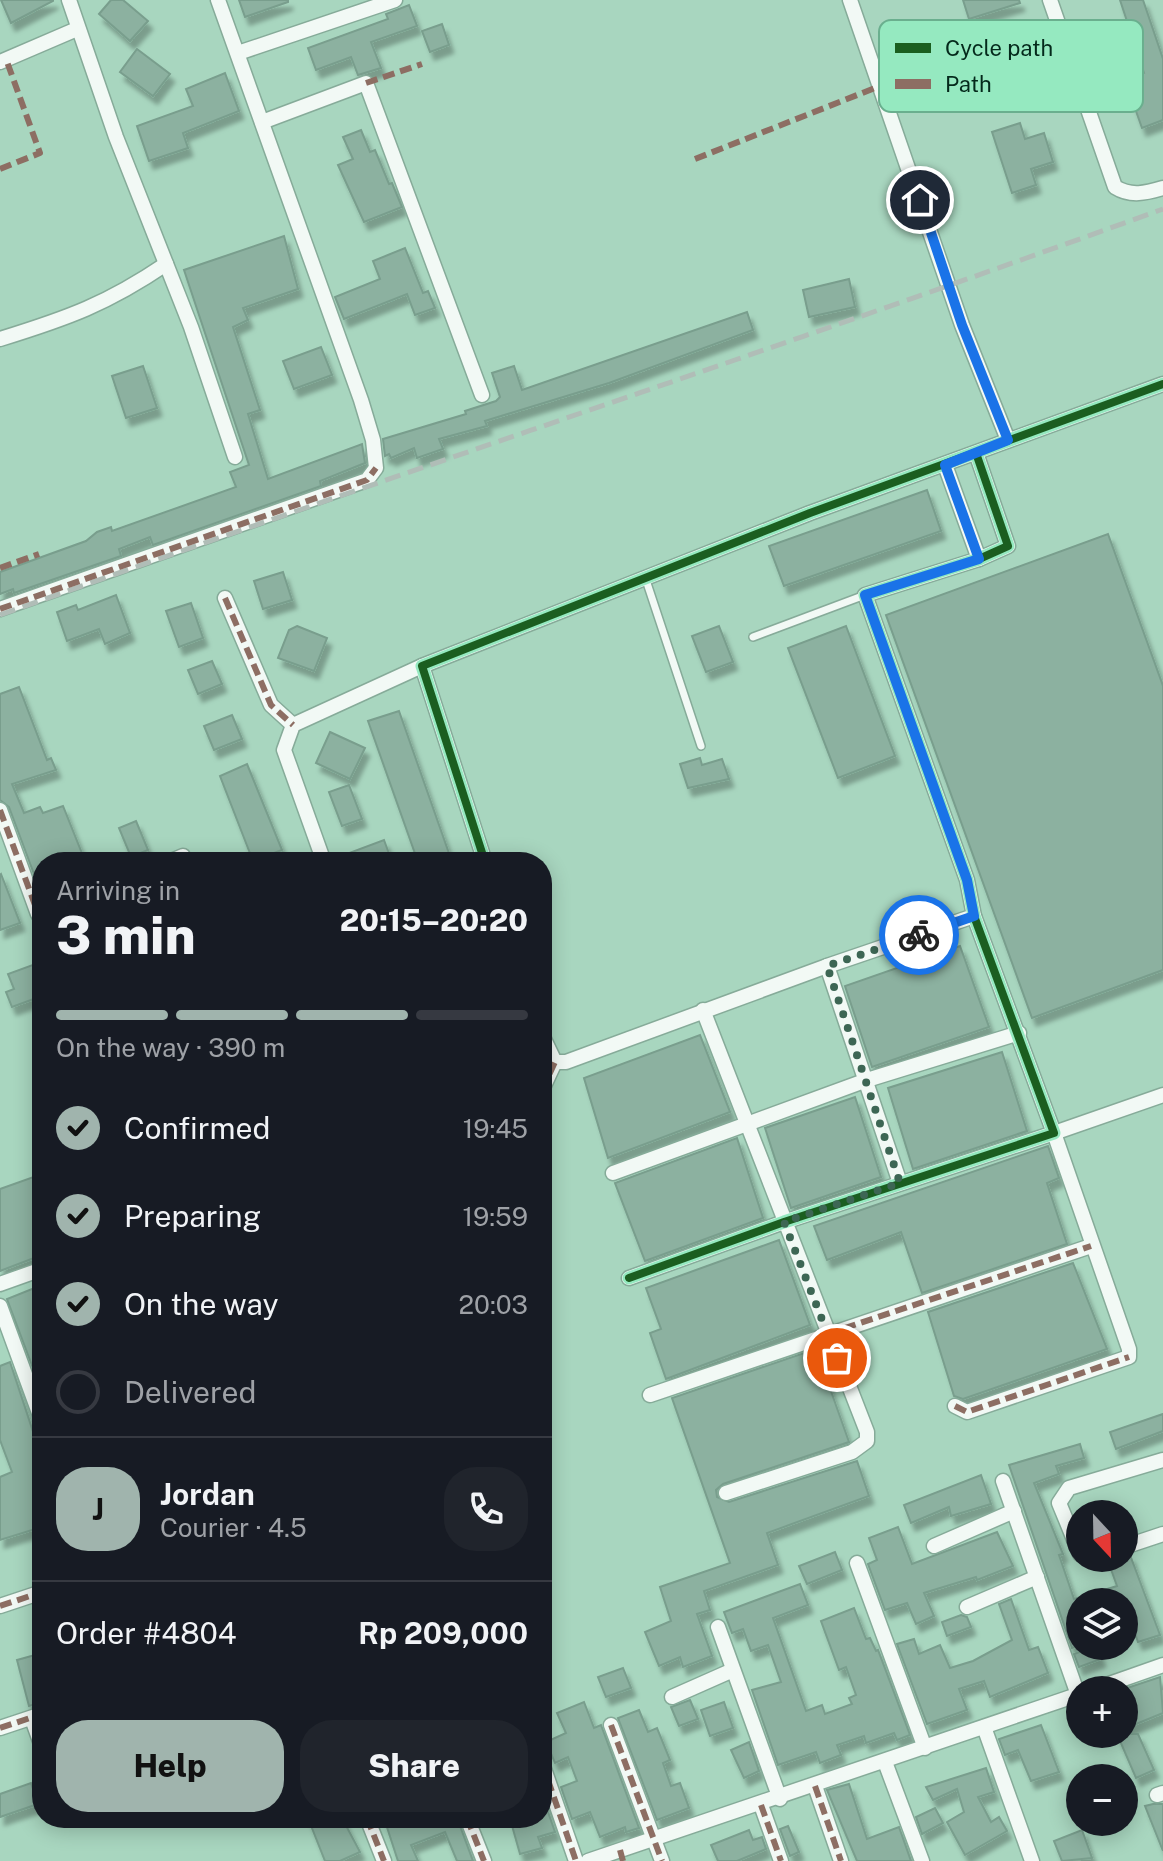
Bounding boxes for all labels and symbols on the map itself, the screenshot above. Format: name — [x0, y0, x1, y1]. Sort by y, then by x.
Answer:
legend — [879, 20, 1143, 112]
text: Cycle path — [945, 35, 1053, 61]
text: Path — [945, 71, 992, 97]
pin — [886, 166, 954, 234]
courier — [879, 895, 959, 975]
pin — [803, 1324, 871, 1392]
north arrow — [1066, 1500, 1138, 1572]

